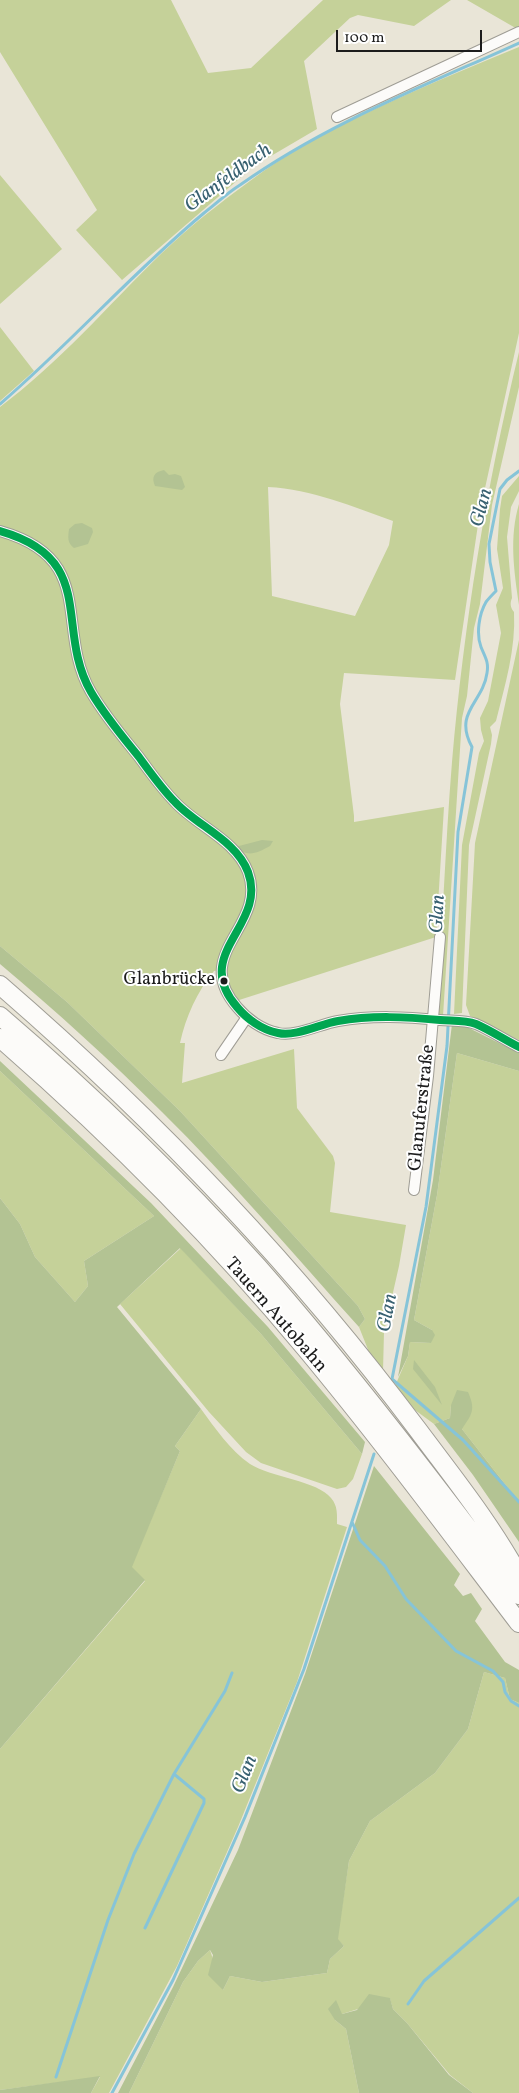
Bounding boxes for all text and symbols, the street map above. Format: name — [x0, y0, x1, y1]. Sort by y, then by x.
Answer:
scale bar — [339, 20, 485, 52]
text: 100 m — [344, 28, 384, 49]
water label: Glanfeldbach — [181, 139, 277, 219]
water label: Glan — [466, 486, 500, 530]
water label: Glan — [426, 894, 452, 934]
place label: Glanbrücke — [124, 970, 215, 992]
marker: Glanbrücke — [219, 976, 229, 986]
street label: Glanuferstraße — [405, 1044, 441, 1172]
street label: Tauern Autobahn — [219, 1254, 331, 1378]
water label: Glan — [374, 1292, 404, 1334]
water label: Glan — [228, 1753, 264, 1797]

